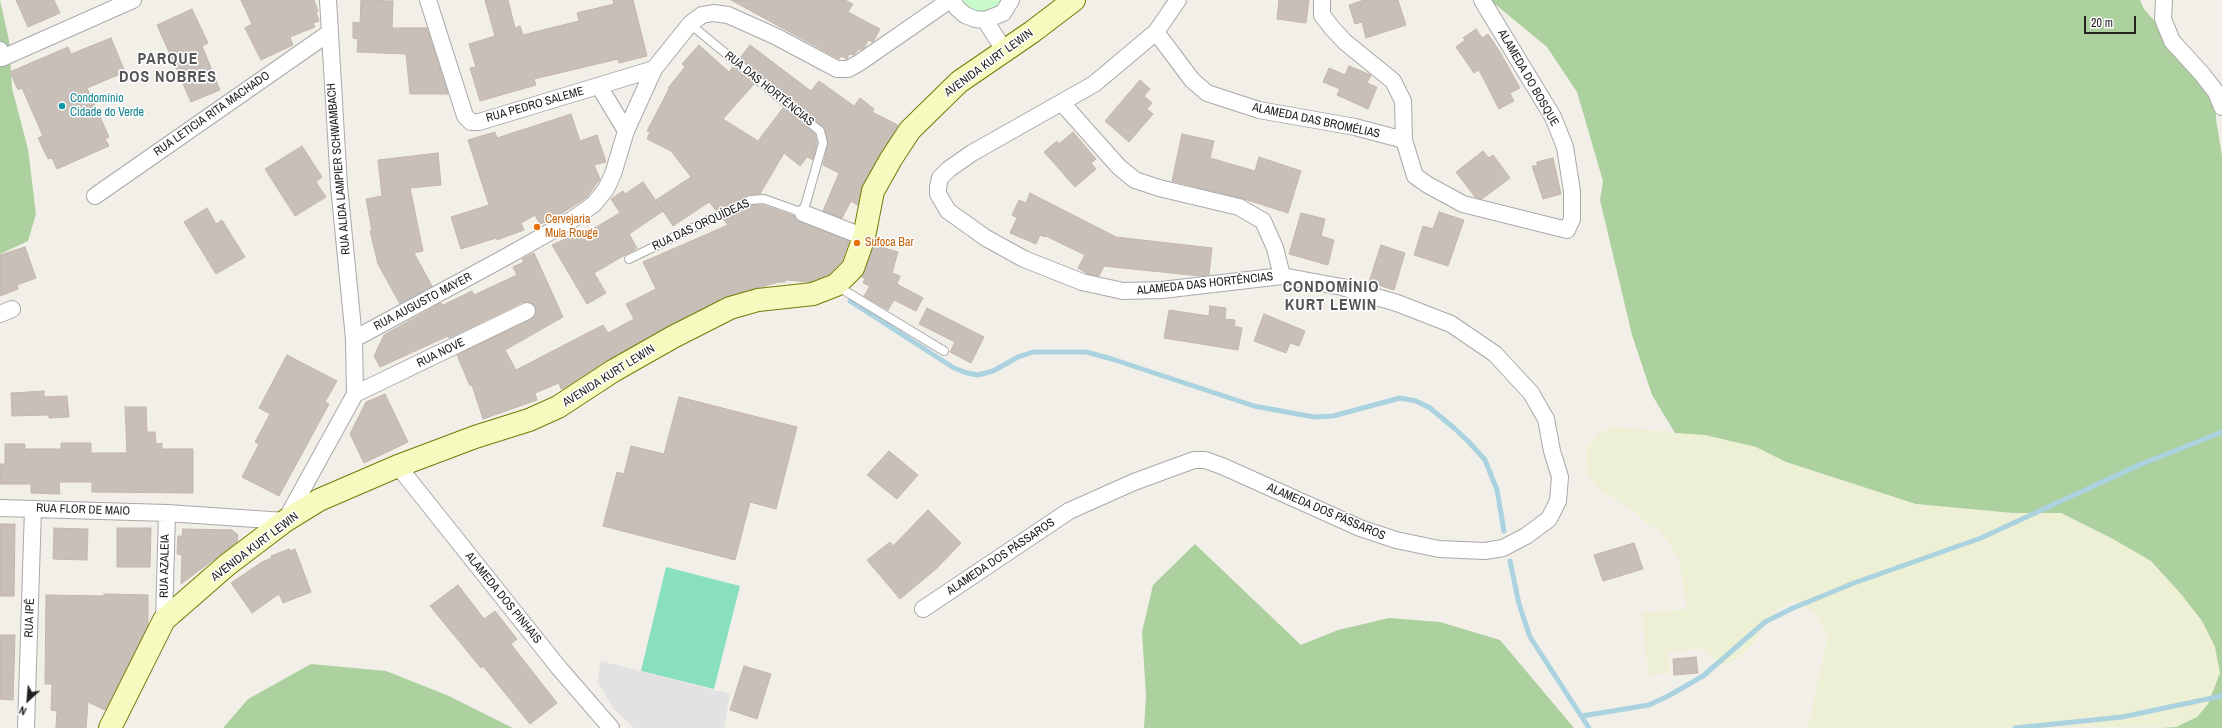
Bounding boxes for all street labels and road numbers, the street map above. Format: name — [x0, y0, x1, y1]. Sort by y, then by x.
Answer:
street label: AVENIDA KURT LEWIN — [942, 26, 1036, 100]
street label: ALAMEDA DO BOSQUE — [1494, 27, 1562, 129]
street label: RUA DAS HORTÊNCIAS — [721, 49, 817, 129]
street label: RUA LETICIA RITA MACHADO — [151, 68, 273, 160]
street label: RUA ALIDA LAMPIER SCHWAMBACH — [324, 82, 354, 256]
street label: RUA PEDRO SALEME — [484, 84, 586, 126]
street label: ALAMEDA DAS BROMÉLIAS — [1251, 100, 1381, 142]
street label: RUA DAS ORQUÍDEAS — [650, 196, 752, 254]
street label: RUA AUGUSTO MAYER — [371, 270, 475, 334]
street label: ALAMEDA DAS HORTÊNCIAS — [1136, 270, 1274, 298]
street label: RUA NOVE — [415, 335, 467, 371]
street label: AVENIDA KURT LEWIN — [560, 342, 658, 410]
street label: ALAMEDA DOS PÁSSAROS — [1265, 481, 1387, 543]
street label: RUA FLOR DE MAIO — [36, 501, 130, 519]
street label: AVENIDA KURT LEWIN — [208, 509, 302, 585]
street label: ALAMEDA DOS PÁSSAROS — [944, 515, 1058, 599]
street label: RUA AZALEIA — [157, 534, 173, 598]
street label: ALAMEDA DOS PINHAIS — [462, 549, 544, 647]
street label: RUA IPÊ — [22, 598, 38, 638]

